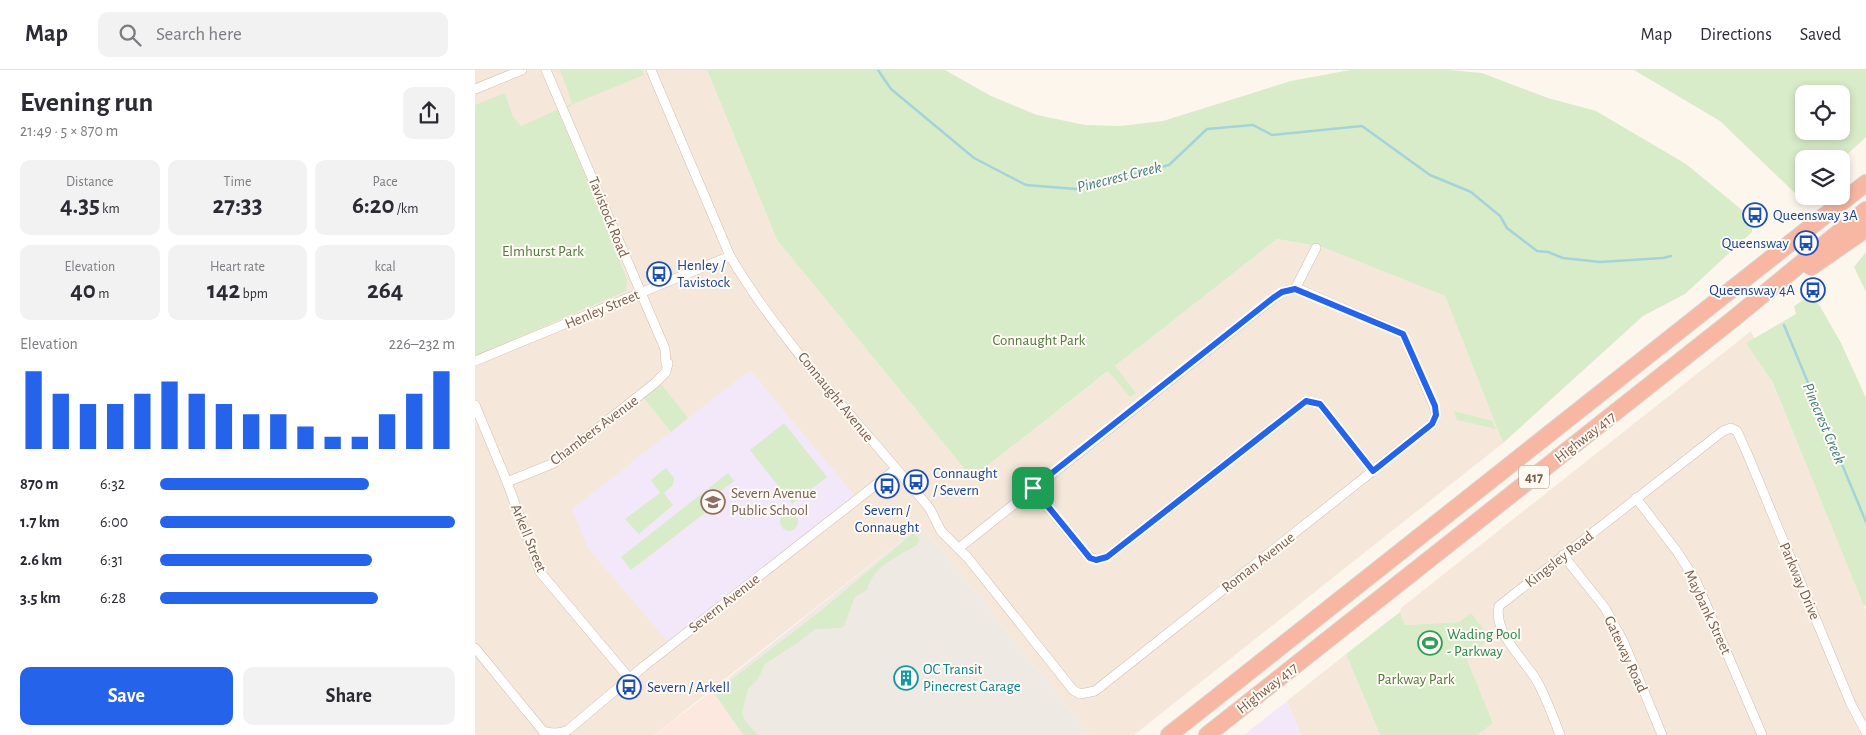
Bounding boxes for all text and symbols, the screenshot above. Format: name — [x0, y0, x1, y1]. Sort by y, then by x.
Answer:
search box — [98, 12, 448, 57]
icon: search — [116, 21, 144, 49]
text: Map — [25, 22, 68, 46]
text: Search here — [156, 25, 242, 44]
text: Map — [1641, 26, 1672, 44]
text: Directions — [1700, 26, 1772, 44]
text: Saved — [1800, 26, 1841, 44]
map controls — [1795, 85, 1850, 205]
button: locate — [1795, 85, 1850, 140]
button: share — [403, 87, 455, 139]
text: Evening run — [20, 89, 153, 117]
text: 21:49 · 5 × 870 m — [20, 123, 118, 139]
button: layers — [1795, 150, 1850, 205]
water label: Pinecrest Creek — [1075, 159, 1163, 195]
text: Distance — [66, 175, 114, 189]
text: Time — [224, 175, 251, 189]
text: Pace — [373, 175, 398, 189]
street label: Tavistock Road — [586, 175, 632, 260]
text: 4.35 — [60, 193, 100, 218]
text: 27:33 — [213, 193, 262, 218]
text: 6:20 — [352, 193, 395, 218]
text: km — [100, 202, 120, 216]
text: /km — [395, 202, 418, 216]
bus stop icon: Queensway 3A — [1742, 202, 1768, 228]
place label: Queensway 3A — [1773, 208, 1858, 223]
bus stop icon: Queensway — [1793, 230, 1819, 256]
place label: Queensway — [1722, 236, 1790, 251]
park label: Elmhurst Park — [502, 244, 584, 259]
place label: Henley / Tavistock — [677, 258, 730, 290]
text: Elevation — [65, 260, 115, 274]
text: Heart rate — [210, 260, 265, 274]
text: kcal — [374, 260, 396, 274]
bus stop icon: Henley / Tavistock — [646, 261, 672, 287]
bus stop icon: Queensway 4A — [1800, 277, 1826, 303]
text: 40 — [70, 278, 96, 303]
text: 142 — [207, 278, 240, 303]
text: 264 — [367, 278, 403, 303]
place label: Queensway 4A — [1709, 283, 1795, 298]
text: m — [96, 287, 109, 301]
text: bpm — [240, 287, 268, 301]
street label: Henley Street — [563, 287, 642, 332]
park label: Connaught Park — [993, 333, 1086, 348]
text: Elevation — [20, 336, 78, 352]
text: 226–232 m — [389, 336, 455, 352]
street label: Connaught Avenue — [795, 350, 876, 445]
water label: Pinecrest Creek — [1800, 380, 1848, 466]
street label: Chambers Avenue — [548, 393, 641, 468]
street label: Highway 417 — [1552, 409, 1619, 466]
place label: Connaught / Severn — [933, 466, 998, 498]
road number: 417 — [1519, 466, 1549, 488]
pin — [1012, 467, 1054, 509]
bus stop icon: Connaught / Severn — [903, 469, 929, 495]
bus stop icon: Severn / Connaught — [874, 473, 900, 499]
icon: arrive — [1019, 474, 1047, 502]
text: 870 m — [20, 476, 58, 492]
text: 6:32 — [100, 476, 125, 492]
place label: Severn Avenue Public School — [731, 486, 817, 518]
school or university icon: Severn Avenue Public School — [700, 489, 726, 515]
street label: Arkell Street — [508, 502, 549, 575]
place label: Severn / Connaught — [855, 503, 919, 535]
text: 1.7 km — [20, 514, 60, 530]
text: 6:00 — [100, 514, 128, 530]
street label: Kingsley Road — [1522, 528, 1596, 590]
street label: Roman Avenue — [1219, 529, 1298, 595]
street label: Parkway Drive — [1777, 540, 1823, 622]
text: 2.6 km — [20, 552, 62, 568]
text: 6:31 — [100, 552, 123, 568]
street label: Maybank Street — [1681, 567, 1734, 657]
street label: Severn Avenue — [686, 571, 763, 636]
text: 3.5 km — [20, 590, 61, 606]
text: 6:28 — [100, 590, 126, 606]
street label: Gateway Road — [1601, 614, 1650, 695]
place label: Wading Pool - Parkway — [1447, 627, 1521, 659]
sports icon: Wading Pool - Parkway — [1417, 630, 1443, 656]
street label: Highway 417 — [1234, 660, 1301, 717]
place label: OC Transit Pinecrest Garage — [923, 662, 1021, 694]
building icon: OC Transit Pinecrest Garage — [893, 665, 919, 691]
button: Save — [20, 667, 233, 725]
button: Share — [243, 667, 455, 725]
park label: Parkway Park — [1377, 672, 1455, 687]
bus stop icon: Severn / Arkell — [616, 674, 642, 700]
place label: Severn / Arkell — [647, 680, 730, 695]

